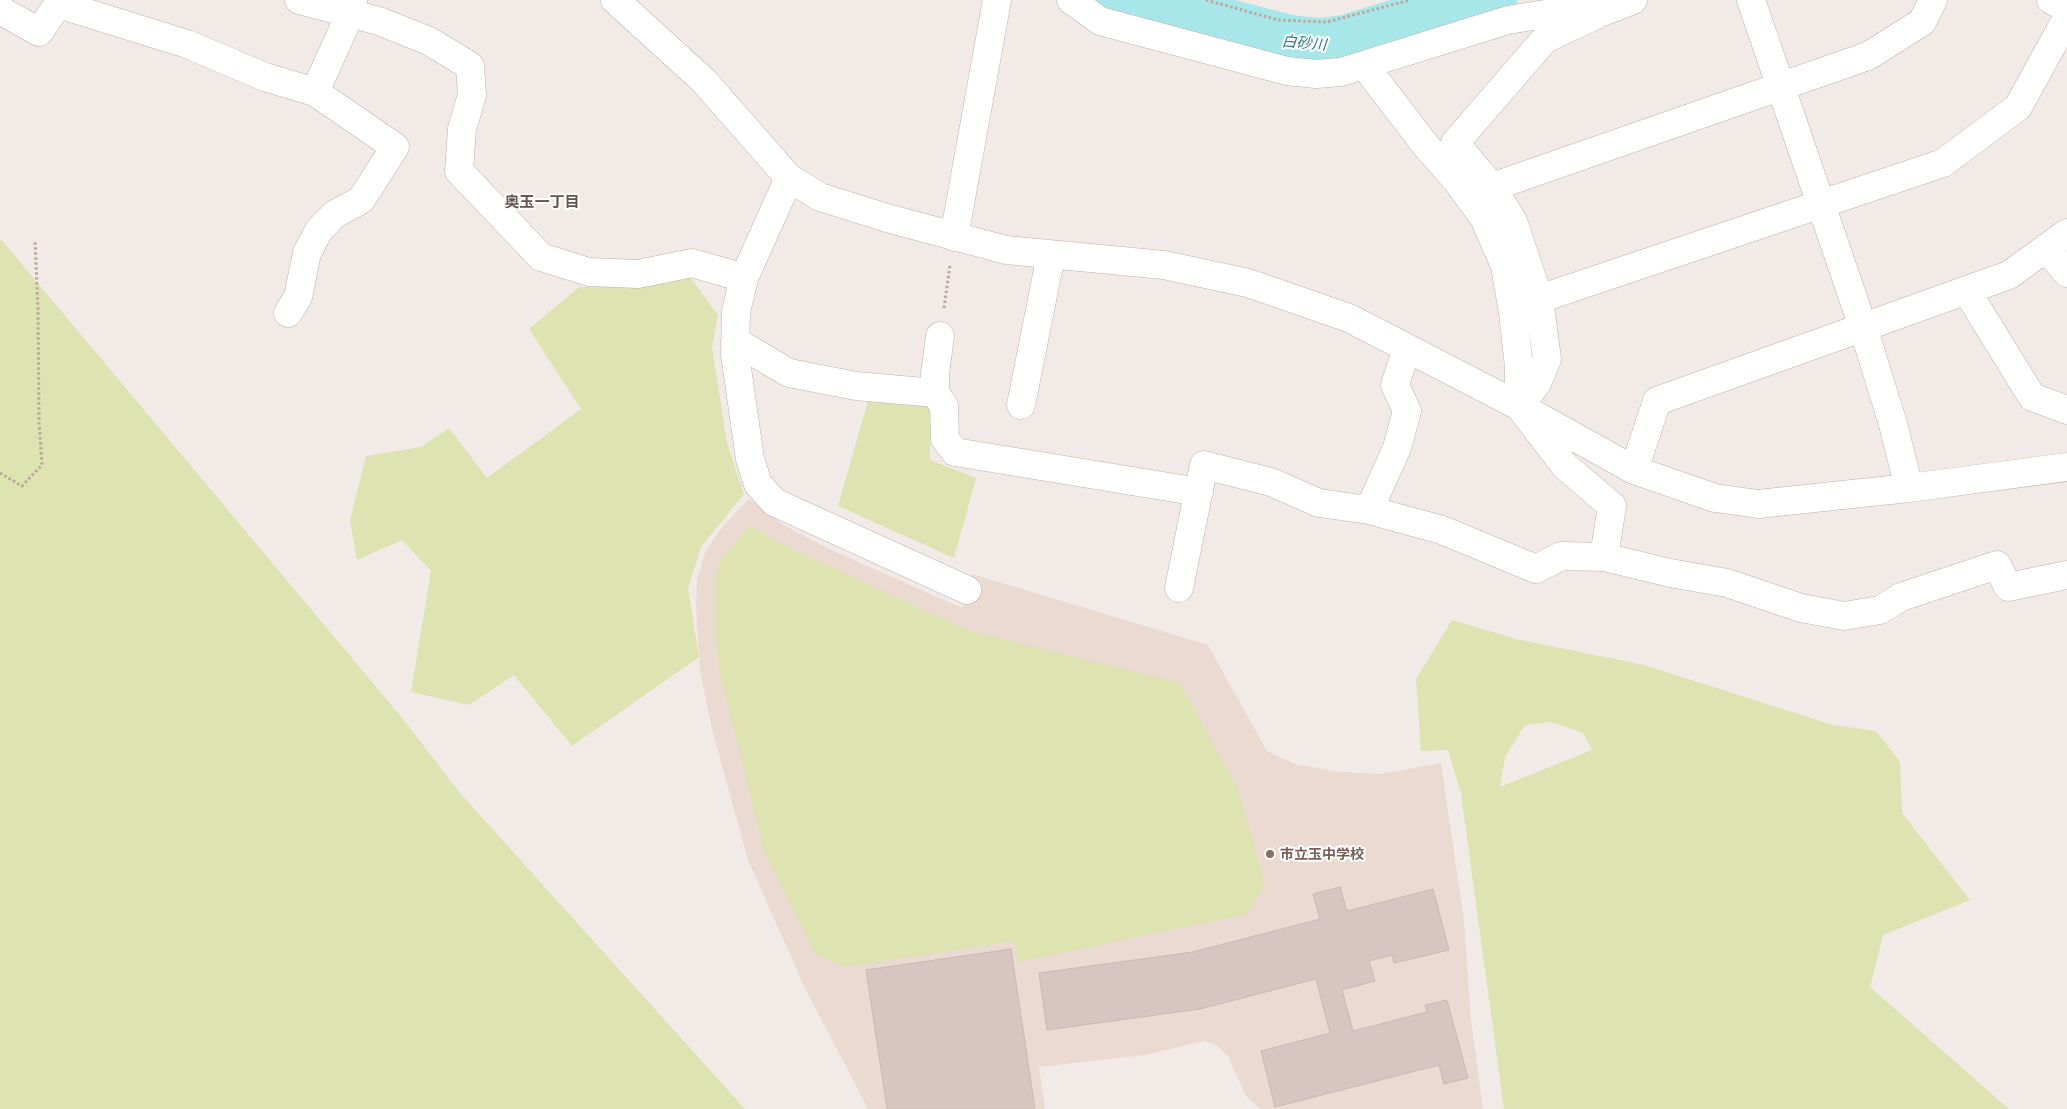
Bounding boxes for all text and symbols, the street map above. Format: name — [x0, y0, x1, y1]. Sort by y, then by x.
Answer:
water label: 白砂川 — [1281, 32, 1327, 54]
district label: 奥玉一丁目 — [505, 193, 579, 211]
place label: 市立玉中学校 — [1280, 846, 1364, 862]
marker: 市立玉中学校 — [1264, 848, 1276, 860]

